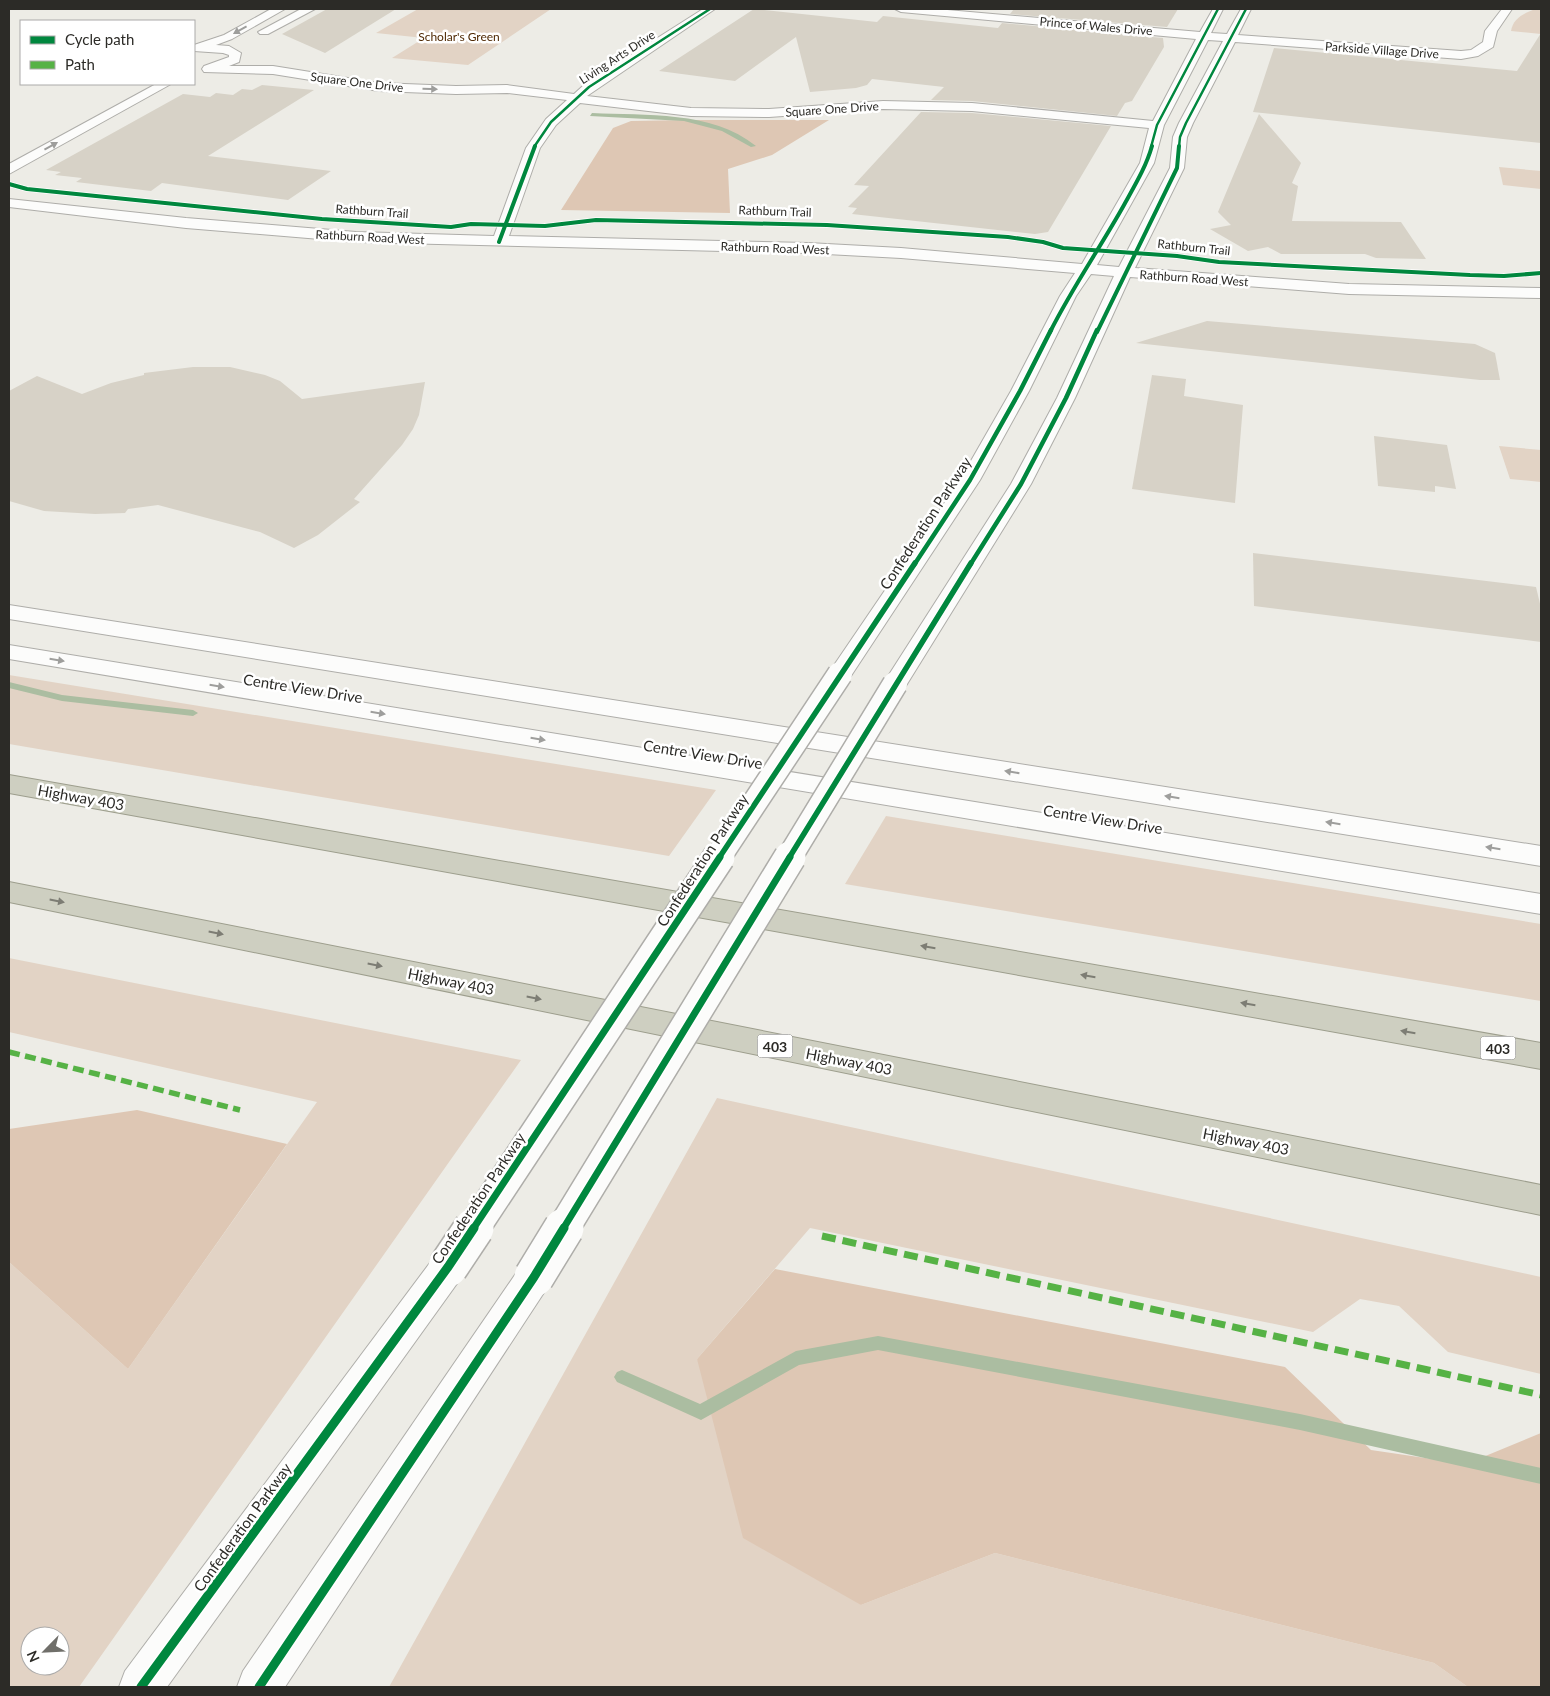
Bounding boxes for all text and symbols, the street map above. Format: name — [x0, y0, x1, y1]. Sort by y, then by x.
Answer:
street label: Prince of Wales Drive — [1039, 14, 1153, 38]
legend — [20, 20, 195, 85]
one-way arrow — [233, 26, 247, 34]
street label: Living Arts Drive — [576, 27, 658, 87]
park label: Scholar's Green — [418, 29, 500, 44]
text: Cycle path — [65, 30, 134, 48]
street label: Parkside Village Drive — [1325, 39, 1439, 61]
text: Path — [65, 55, 95, 73]
street label: Square One Drive — [310, 69, 404, 95]
one-way arrow — [423, 86, 439, 94]
street label: Square One Drive — [785, 98, 879, 120]
one-way arrow — [44, 142, 59, 150]
street label: Rathburn Trail — [335, 201, 409, 221]
street label: Rathburn Trail — [738, 202, 812, 220]
street label: Rathburn Road West — [315, 227, 425, 247]
street label: Rathburn Trail — [1157, 236, 1231, 258]
street label: Rathburn Road West — [720, 239, 830, 257]
street label: Rathburn Road West — [1139, 267, 1250, 289]
street label: Confederation Parkway — [875, 453, 975, 593]
one-way arrow — [49, 656, 65, 664]
street label: Centre View Drive — [242, 670, 364, 706]
one-way arrow — [210, 683, 226, 691]
one-way arrow — [370, 709, 386, 717]
one-way arrow — [530, 735, 546, 743]
street label: Centre View Drive — [642, 736, 764, 772]
one-way arrow — [1003, 767, 1019, 775]
street label: Highway 403 — [36, 781, 126, 813]
street label: Confederation Parkway — [652, 790, 752, 930]
one-way arrow — [1164, 793, 1180, 801]
street label: Centre View Drive — [1042, 801, 1164, 837]
one-way arrow — [1324, 818, 1340, 826]
one-way arrow — [1485, 844, 1501, 852]
one-way arrow — [49, 898, 65, 906]
one-way arrow — [208, 930, 224, 938]
one-way arrow — [919, 943, 935, 951]
one-way arrow — [368, 962, 384, 970]
street label: Highway 403 — [406, 964, 496, 998]
one-way arrow — [1079, 971, 1095, 979]
one-way arrow — [527, 994, 543, 1002]
one-way arrow — [1240, 1000, 1255, 1008]
one-way arrow — [1399, 1028, 1415, 1036]
road number: 403 — [758, 1034, 792, 1058]
road number: 403 — [1480, 1036, 1516, 1060]
street label: Highway 403 — [804, 1044, 894, 1078]
street label: Highway 403 — [1201, 1124, 1291, 1158]
street label: Confederation Parkway — [427, 1129, 529, 1267]
street label: Confederation Parkway — [189, 1459, 295, 1595]
north arrow — [20, 1626, 70, 1676]
text: N — [23, 1648, 43, 1665]

